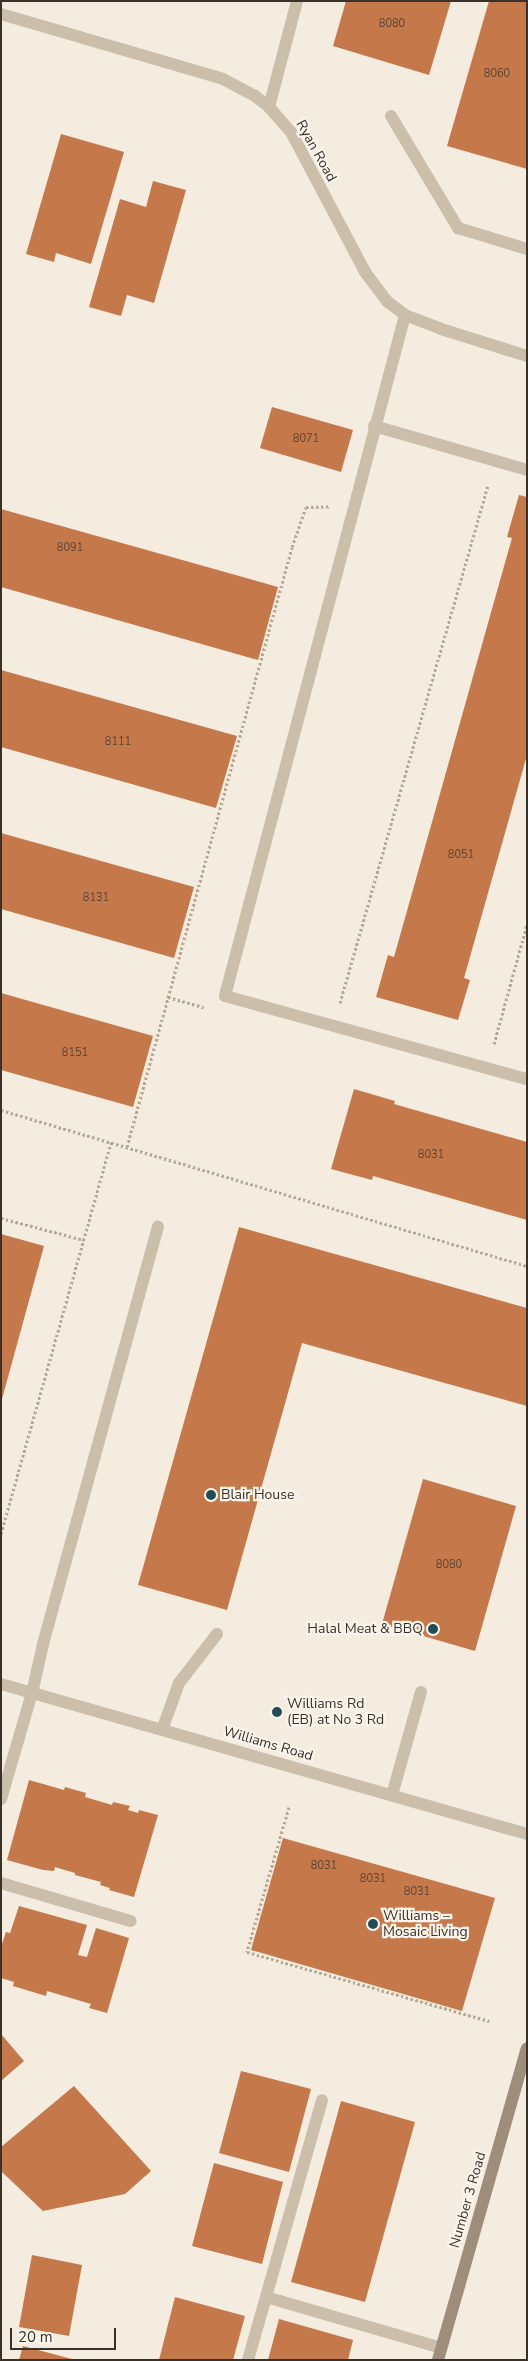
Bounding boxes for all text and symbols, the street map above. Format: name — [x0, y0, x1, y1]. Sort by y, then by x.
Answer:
house number: 8080 — [379, 17, 405, 31]
house number: 8060 — [484, 67, 510, 81]
street label: Ryan Road — [292, 117, 340, 185]
house number: 8071 — [293, 432, 319, 446]
house number: 8091 — [57, 541, 83, 555]
house number: 8111 — [105, 735, 131, 749]
house number: 8051 — [448, 848, 474, 862]
house number: 8131 — [83, 891, 109, 905]
house number: 8151 — [62, 1046, 88, 1060]
house number: 8031 — [418, 1148, 444, 1162]
place label: Blair House — [221, 1487, 294, 1503]
marker: Blair House — [205, 1489, 217, 1501]
house number: 8080 — [436, 1558, 462, 1572]
place label: Halal Meat & BBQ — [307, 1621, 423, 1637]
marker: Halal Meat & BBQ — [427, 1623, 439, 1635]
place label: Williams Rd (EB) at No 3 Rd — [287, 1696, 384, 1728]
marker: Williams Rd (EB) at No 3 Rd — [271, 1706, 283, 1718]
street label: Williams Road — [221, 1723, 315, 1765]
house number: 8031 — [311, 1859, 337, 1873]
house number: 8031 — [360, 1872, 386, 1886]
house number: 8031 — [404, 1885, 430, 1899]
place label: Williams – Mosaic Living — [383, 1908, 468, 1940]
marker: Williams – Mosaic Living — [367, 1918, 379, 1930]
street label: Number 3 Road — [446, 2150, 490, 2250]
scale bar — [12, 2318, 119, 2350]
text: 20 m — [18, 2327, 53, 2347]

